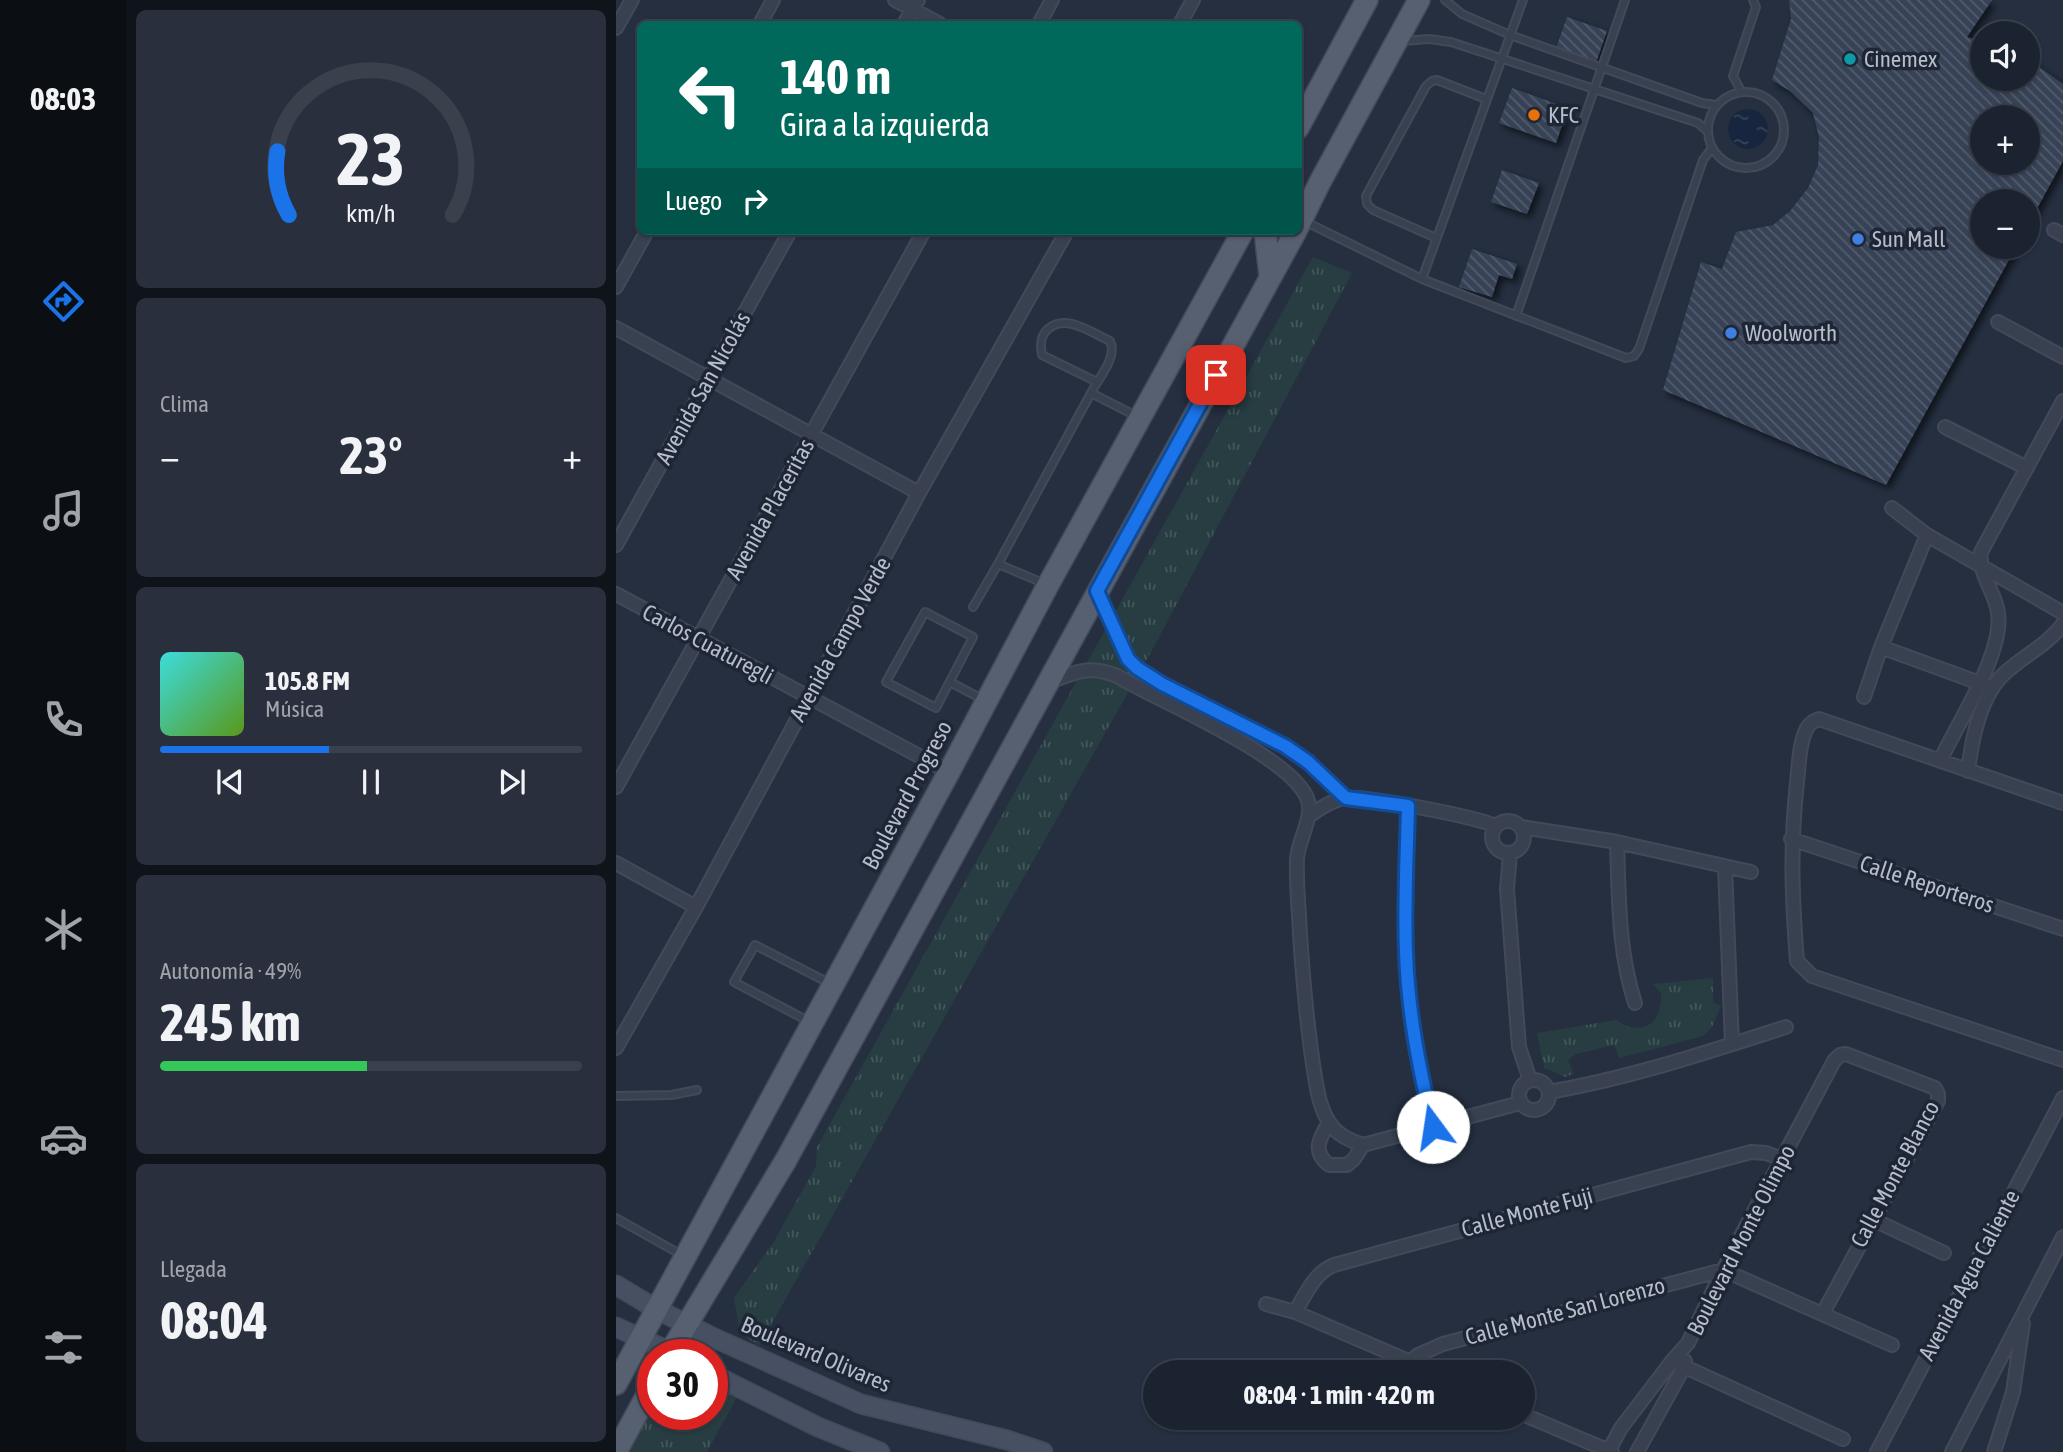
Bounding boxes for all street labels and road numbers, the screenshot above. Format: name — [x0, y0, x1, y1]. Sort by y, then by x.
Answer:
street label: Avenida San Nicolás — [650, 307, 756, 469]
street label: Avenida Placeritas — [721, 434, 819, 584]
street label: Avenida Campo Verde — [784, 552, 896, 726]
street label: Carlos Cuaturegli — [638, 599, 778, 689]
street label: Boulevard Progreso — [857, 716, 957, 874]
street label: Calle Reporteros — [1857, 850, 1997, 918]
street label: Calle Monte Blanco — [1845, 1096, 1945, 1252]
street label: Boulevard Monte Olimpo — [1682, 1140, 1800, 1340]
street label: Calle Monte Fuji — [1459, 1182, 1595, 1242]
street label: Avenida Agua Caliente — [1913, 1185, 2025, 1365]
street label: Calle Monte San Lorenzo — [1462, 1272, 1668, 1350]
street label: Boulevard Olivares — [737, 1311, 895, 1397]

